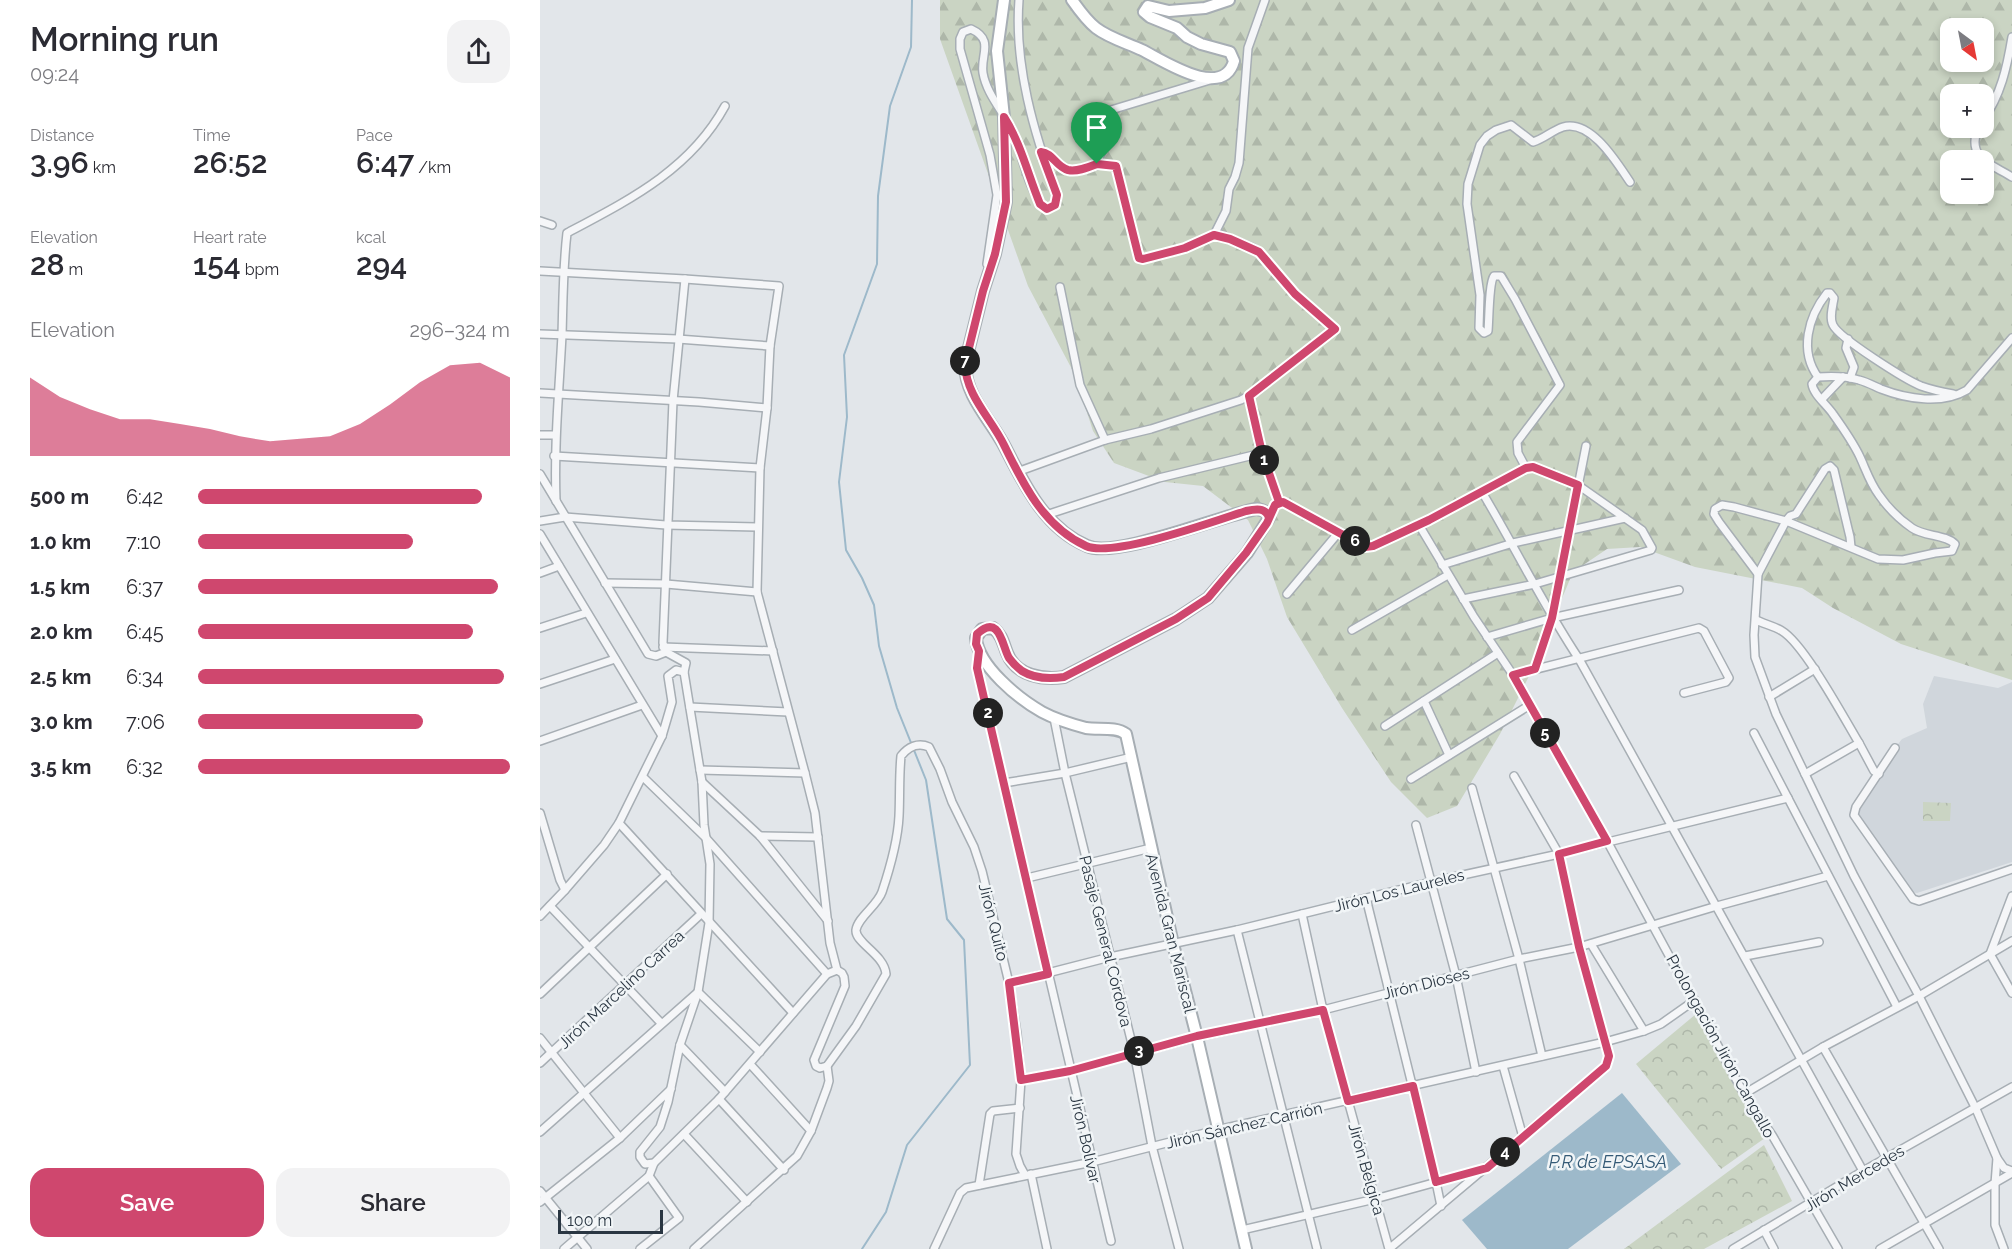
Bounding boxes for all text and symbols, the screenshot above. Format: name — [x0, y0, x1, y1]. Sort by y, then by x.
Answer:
north arrow — [1940, 18, 1994, 72]
map controls — [1940, 18, 1994, 204]
text: Morning run — [30, 20, 219, 59]
button: share — [447, 20, 510, 83]
text: 09:24 — [30, 62, 79, 86]
button: + — [1940, 84, 1994, 138]
pin — [1071, 102, 1122, 164]
icon: arrive — [1080, 111, 1113, 144]
text: Distance — [30, 126, 94, 145]
text: Time — [193, 126, 230, 145]
text: Pace — [356, 126, 393, 145]
text: 3.96 — [30, 145, 89, 180]
text: 26:52 — [193, 145, 267, 180]
text: 6:47 — [356, 145, 414, 180]
button: − — [1940, 150, 1994, 204]
text: km — [89, 158, 116, 177]
text: /km — [414, 158, 451, 177]
text: Elevation — [30, 228, 98, 247]
text: Heart rate — [193, 228, 267, 247]
text: kcal — [356, 228, 386, 247]
text: 28 — [30, 247, 65, 282]
text: 154 — [193, 247, 241, 282]
text: 294 — [356, 247, 407, 282]
text: m — [65, 260, 83, 279]
text: bpm — [241, 260, 279, 279]
text: Elevation — [30, 318, 115, 342]
text: 296–324 m — [410, 318, 510, 342]
pin: 7 — [950, 346, 980, 376]
text: 7 — [961, 351, 969, 370]
pin: 1 — [1249, 445, 1279, 475]
text: 1 — [1260, 450, 1268, 469]
text: 500 m — [30, 485, 89, 509]
text: 6:42 — [126, 485, 163, 509]
pin: 6 — [1340, 526, 1370, 556]
text: 1.0 km — [30, 530, 91, 554]
text: 7:10 — [126, 530, 161, 554]
text: 6 — [1350, 531, 1360, 550]
text: 1.5 km — [30, 575, 90, 599]
text: 6:37 — [126, 575, 163, 599]
text: 2.0 km — [30, 620, 93, 644]
text: 6:45 — [126, 620, 164, 644]
text: 2.5 km — [30, 665, 91, 689]
text: 6:34 — [126, 665, 163, 689]
pin: 2 — [973, 698, 1003, 728]
text: 2 — [983, 703, 993, 722]
text: 3.0 km — [30, 710, 93, 734]
text: 7:06 — [126, 710, 165, 734]
pin: 5 — [1530, 718, 1560, 748]
text: 5 — [1541, 723, 1549, 742]
text: 3.5 km — [30, 755, 91, 779]
text: 6:32 — [126, 755, 163, 779]
street label: Avenida Gran Mariscal — [1141, 851, 1200, 1016]
street label: Pasaje General Córdova — [1075, 853, 1136, 1029]
street label: Jirón Los Laureles — [1332, 865, 1467, 916]
street label: Jirón Quito — [975, 881, 1012, 963]
street label: Jirón Marcelino Carrea — [554, 926, 688, 1053]
street label: Prolongación Jirón Cangallo — [1662, 951, 1779, 1141]
street label: Jirón Dioses — [1381, 963, 1472, 1003]
pin: 3 — [1124, 1036, 1154, 1066]
text: 3 — [1135, 1041, 1143, 1060]
street label: Jirón Bolívar — [1066, 1093, 1105, 1186]
street label: Jirón Sánchez Carrión — [1164, 1098, 1324, 1153]
street label: Jirón Bélgica — [1344, 1121, 1389, 1217]
pin: 4 — [1490, 1137, 1520, 1167]
street label: Jirón Mercedes — [1801, 1141, 1908, 1216]
text: 4 — [1500, 1142, 1510, 1161]
water label: P.R de EPSASA — [1549, 1151, 1667, 1172]
button: Save — [30, 1168, 264, 1237]
button: Share — [276, 1168, 510, 1237]
scale bar — [558, 1207, 663, 1234]
text: 100 m — [567, 1211, 612, 1230]

